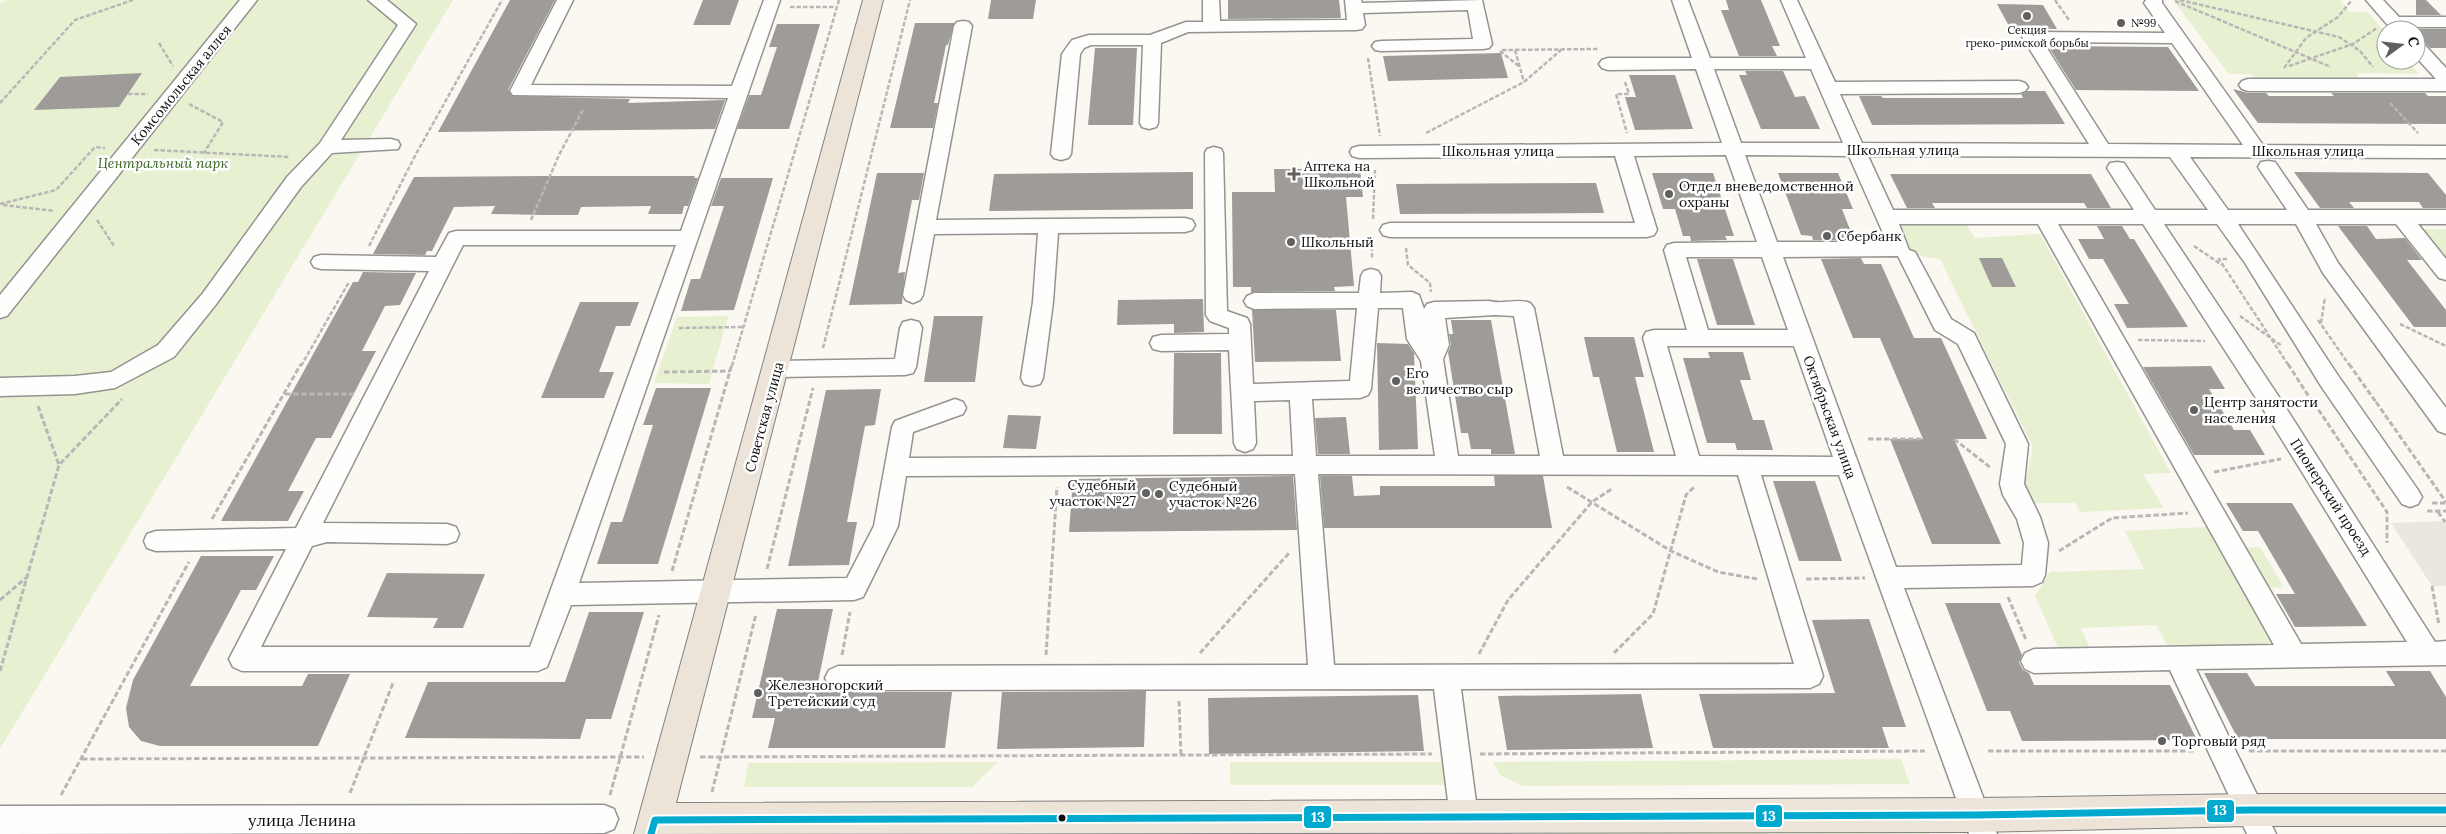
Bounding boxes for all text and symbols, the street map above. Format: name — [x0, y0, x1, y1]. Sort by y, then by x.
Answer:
marker: Секция греко-римской борьбы — [2021, 10, 2033, 22]
place label: №99 — [2131, 16, 2156, 30]
marker: №99 — [2115, 17, 2127, 29]
north arrow — [2376, 20, 2426, 70]
street label: Комсомольская аллея — [127, 21, 235, 149]
place label: Секция греко-римской борьбы — [1965, 23, 2089, 50]
text: С — [2404, 35, 2424, 49]
street label: Школьная улица — [1847, 141, 1959, 159]
street label: Школьная улица — [1442, 142, 1554, 160]
street label: Школьная улица — [2252, 142, 2364, 160]
park label: Центральный парк — [98, 154, 228, 172]
place label: Аптека на Школьной — [1303, 157, 1375, 191]
marker: Аптека на Школьной — [1288, 168, 1300, 180]
place label: Отдел вневедомственной охраны — [1679, 177, 1854, 211]
marker: Отдел вневедомственной охраны — [1663, 188, 1675, 200]
place label: Сбербанк — [1837, 227, 1902, 245]
marker: Сбербанк — [1821, 230, 1833, 242]
place label: Школьный — [1301, 233, 1374, 251]
marker: Школьный — [1285, 236, 1297, 248]
street label: Октябрьская улица — [1799, 353, 1861, 481]
street label: Советская улица — [741, 360, 787, 474]
place label: Его величество сыр — [1406, 364, 1513, 398]
marker: Его величество сыр — [1390, 375, 1402, 387]
place label: Центр занятости населения — [2204, 393, 2318, 427]
marker: Центр занятости населения — [2188, 404, 2200, 416]
street label: Пионерский проезд — [2286, 435, 2376, 559]
place label: Судебный участок №27 — [1050, 476, 1137, 510]
place label: Судебный участок №26 — [1169, 477, 1257, 511]
marker: Судебный участок №27 — [1140, 487, 1152, 499]
marker: Судебный участок №26 — [1153, 488, 1165, 500]
place label: Железногорский Третейский суд — [768, 676, 883, 710]
marker: Железногорский Третейский суд — [752, 687, 764, 699]
place label: Торговый ряд — [2172, 732, 2266, 750]
marker: Торговый ряд — [2156, 735, 2168, 747]
line badge: 13 — [2206, 799, 2235, 823]
text: 13 — [2213, 801, 2227, 819]
line badge: 13 — [1755, 804, 1783, 828]
line badge: 13 — [1303, 805, 1332, 829]
text: 13 — [1762, 807, 1776, 825]
text: 13 — [1311, 808, 1325, 826]
street label: улица Ленина — [248, 810, 356, 830]
unlabelled marker — [1057, 813, 1067, 823]

